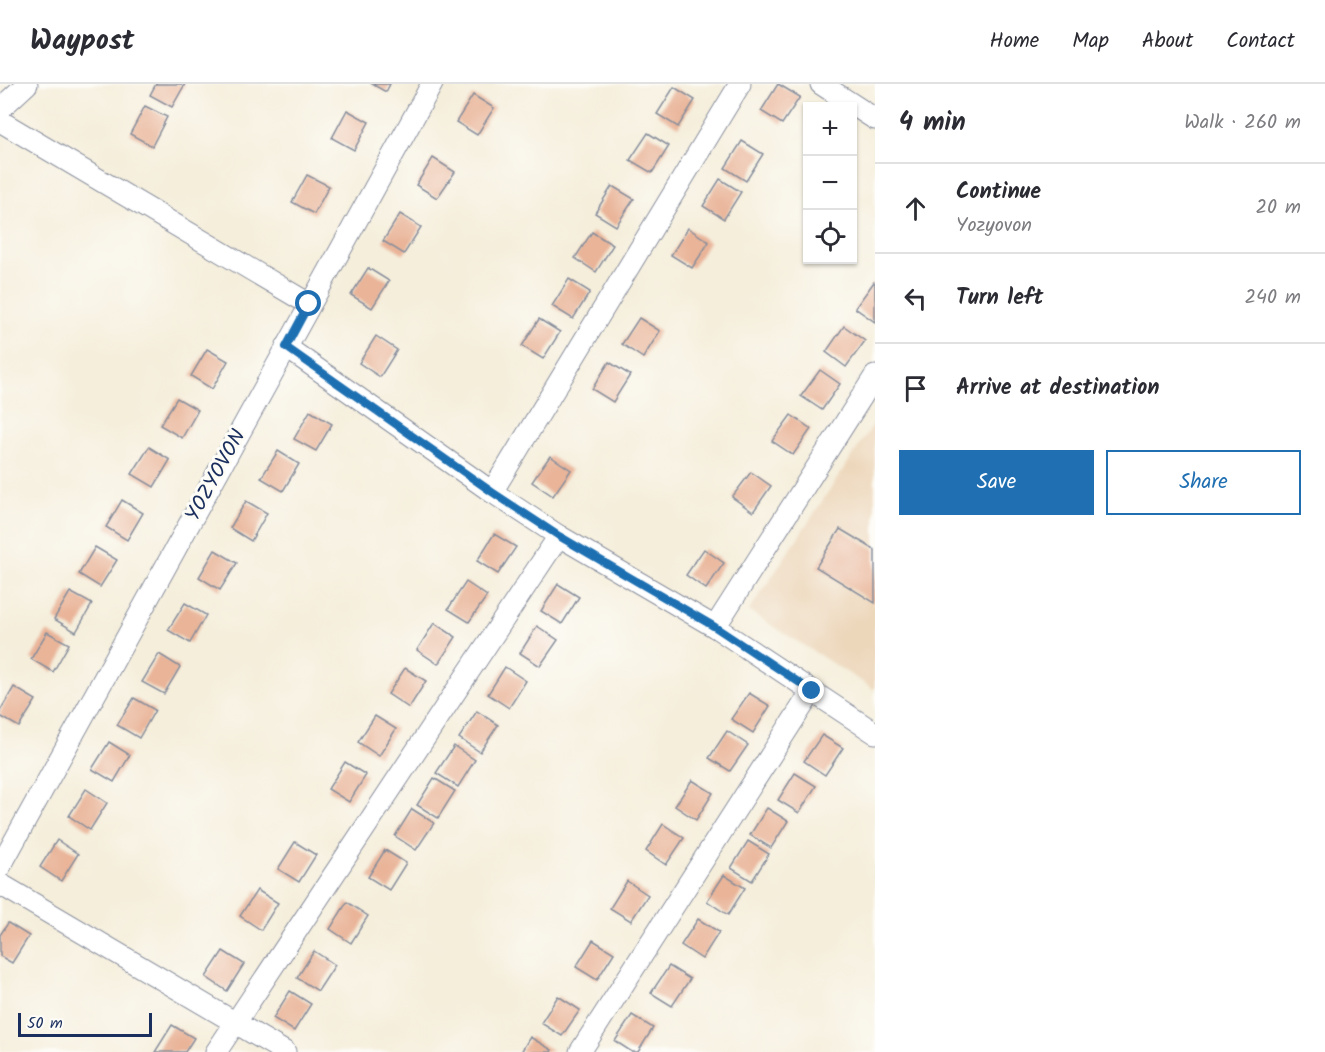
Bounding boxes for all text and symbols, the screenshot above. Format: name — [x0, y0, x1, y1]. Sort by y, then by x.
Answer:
text: Waypost — [30, 19, 134, 64]
text: Home — [990, 25, 1039, 58]
text: Map — [1072, 25, 1109, 58]
text: About — [1142, 25, 1193, 58]
text: Contact — [1226, 25, 1295, 58]
map controls — [803, 102, 857, 264]
button: + — [803, 102, 857, 156]
text: 4 min — [899, 102, 966, 144]
text: Walk · 260 m — [1184, 107, 1301, 139]
button: − — [803, 156, 857, 210]
text: Continue — [956, 175, 1041, 210]
icon: ahead — [899, 192, 932, 225]
text: 20 m — [1255, 192, 1301, 224]
button: locate — [803, 210, 857, 264]
text: Yozyovon — [956, 210, 1032, 242]
text: Turn left — [956, 281, 1043, 316]
icon: left — [899, 282, 932, 315]
text: 240 m — [1244, 282, 1301, 314]
route start — [295, 290, 321, 316]
text: Arrive at destination — [956, 371, 1159, 406]
icon: arrive — [899, 372, 932, 405]
street label: YOZYOVON — [177, 423, 255, 528]
button: Save — [899, 450, 1094, 515]
button: Share — [1106, 450, 1301, 515]
route end — [798, 677, 824, 703]
scale bar — [18, 1010, 152, 1038]
text: 50 m — [27, 1011, 63, 1036]

